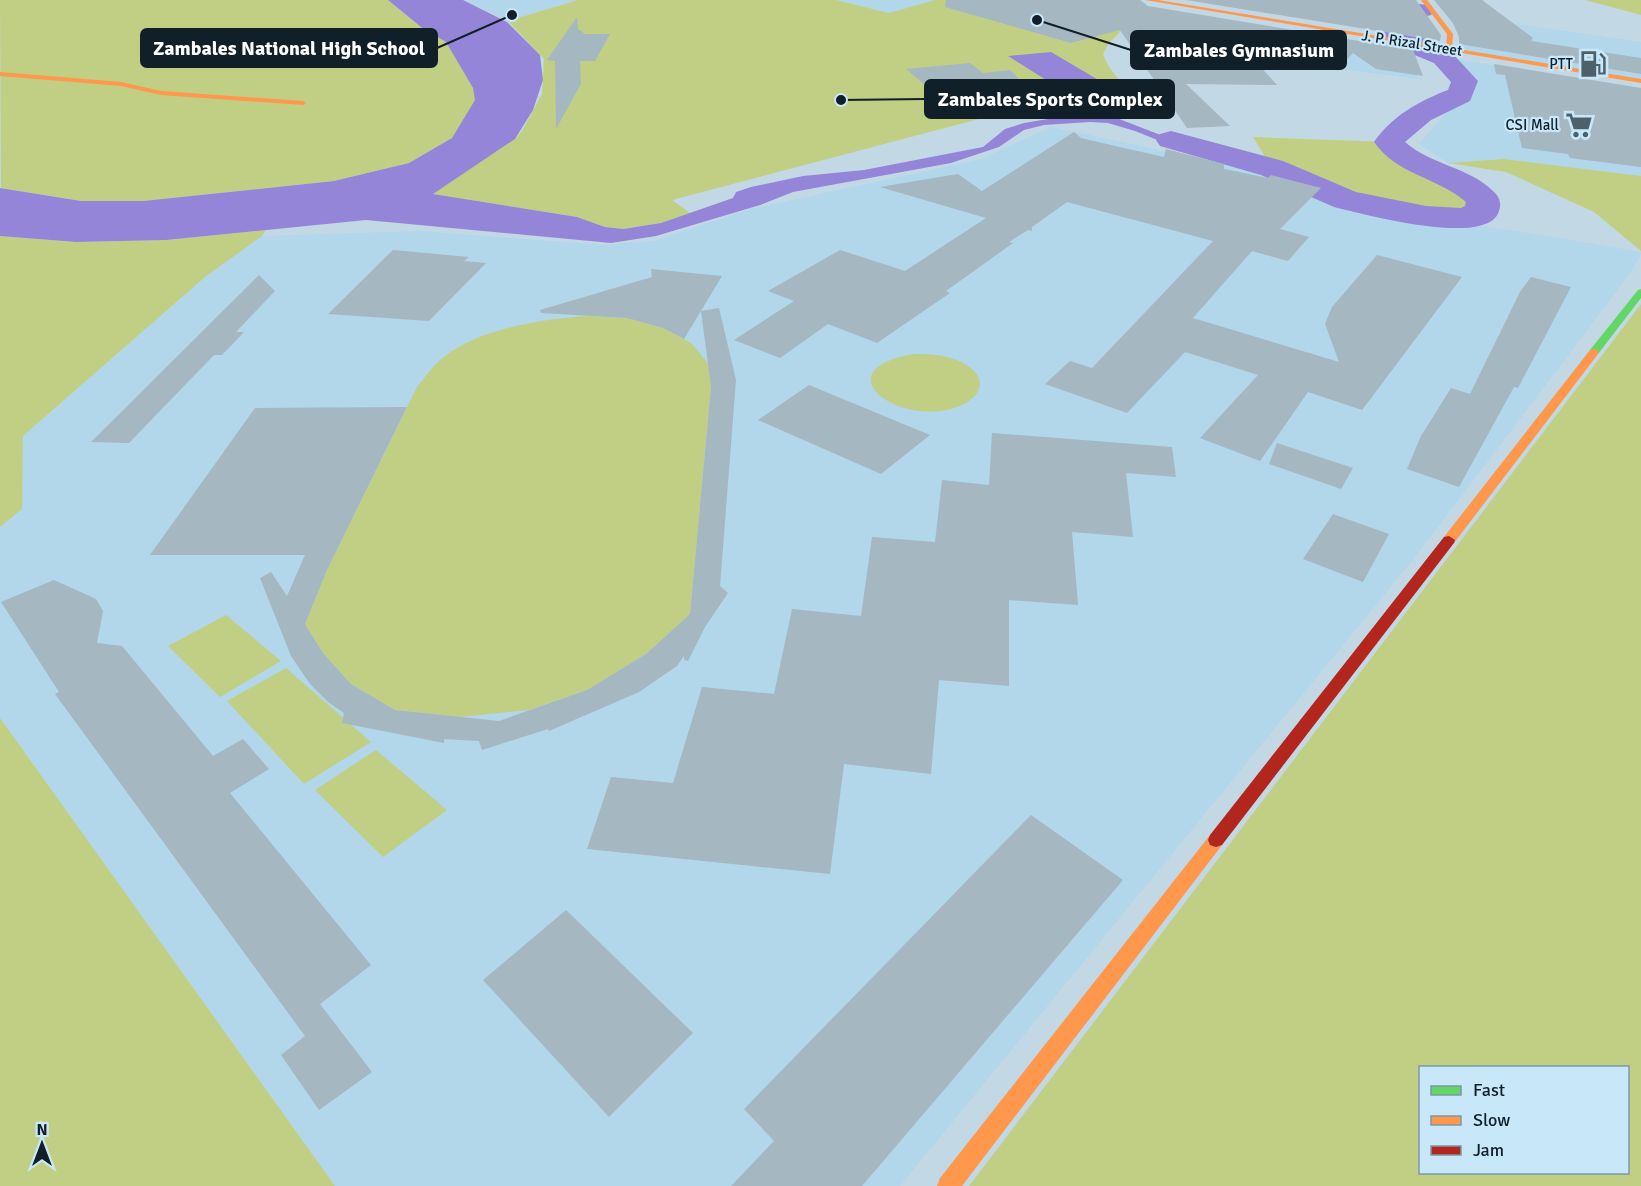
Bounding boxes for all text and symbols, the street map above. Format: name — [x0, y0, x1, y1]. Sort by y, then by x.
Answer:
street label: J. P. Rizal Street — [1360, 26, 1464, 60]
callout: Zambales National High School — [141, 29, 437, 67]
callout: Zambales Gymnasium — [1131, 31, 1346, 69]
text: Zambales National High School — [153, 36, 425, 61]
text: Zambales Gymnasium — [1144, 38, 1334, 63]
fuel station icon: PTT — [1578, 49, 1608, 79]
place label: PTT — [1549, 55, 1574, 73]
callout: Zambales Sports Complex — [925, 80, 1174, 118]
text: Zambales Sports Complex — [938, 87, 1163, 112]
supermarket icon: CSI Mall — [1564, 110, 1594, 140]
place label: CSI Mall — [1505, 116, 1559, 134]
legend — [1419, 1066, 1629, 1174]
text: Fast — [1473, 1079, 1505, 1101]
text: Slow — [1473, 1109, 1510, 1131]
north arrow — [12, 1114, 72, 1174]
text: N — [36, 1120, 48, 1140]
text: Jam — [1473, 1139, 1504, 1161]

